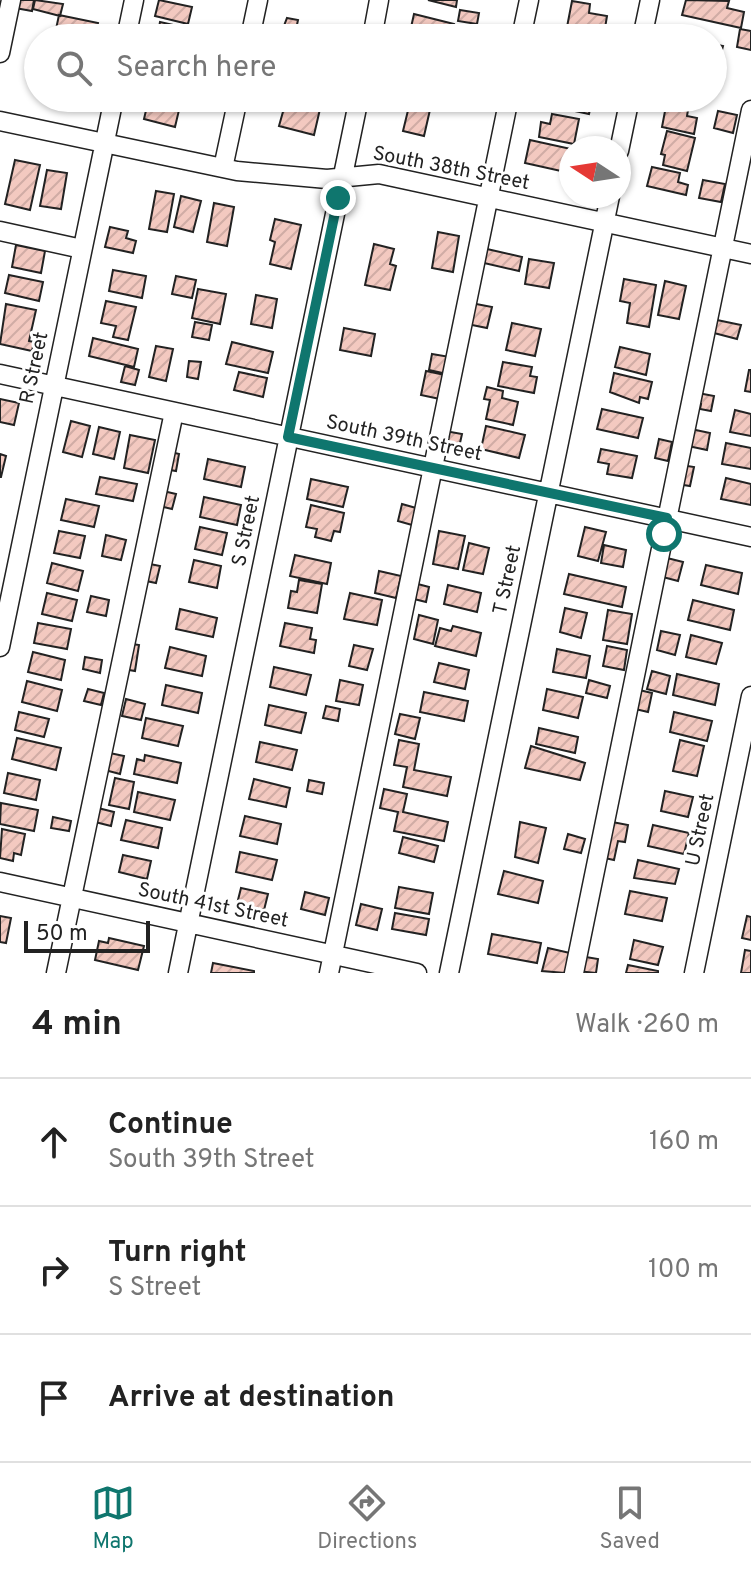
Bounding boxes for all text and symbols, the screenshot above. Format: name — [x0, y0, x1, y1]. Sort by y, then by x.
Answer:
search box — [24, 24, 727, 112]
icon: search — [52, 46, 96, 90]
text: Search here — [116, 50, 276, 87]
north arrow — [559, 136, 631, 208]
street label: South 38th Street — [370, 141, 532, 197]
route end — [320, 180, 356, 216]
street label: R Street — [15, 330, 55, 406]
street label: South 39th Street — [324, 410, 484, 468]
street label: S Street — [227, 493, 267, 569]
route start — [646, 516, 682, 552]
street label: T Street — [488, 543, 528, 617]
street label: U Street — [681, 791, 721, 869]
street label: South 41st Street — [135, 877, 291, 935]
scale bar — [24, 917, 150, 953]
text: 50 m — [36, 921, 88, 948]
text: 4 min — [32, 1004, 122, 1047]
text: Walk · 260 m — [575, 1009, 719, 1042]
text: Continue — [108, 1107, 233, 1144]
icon: ahead — [32, 1120, 76, 1164]
text: 160 m — [649, 1126, 719, 1159]
text: South 39th Street — [108, 1144, 315, 1177]
text: Turn right — [108, 1235, 246, 1272]
icon: right — [32, 1248, 76, 1292]
text: 100 m — [648, 1254, 719, 1287]
text: S Street — [108, 1272, 201, 1305]
icon: arrive — [32, 1376, 76, 1420]
text: Arrive at destination — [108, 1380, 394, 1417]
tab: Map — [91, 1481, 135, 1556]
tab: Directions — [317, 1481, 417, 1556]
tab: Saved — [599, 1481, 660, 1556]

